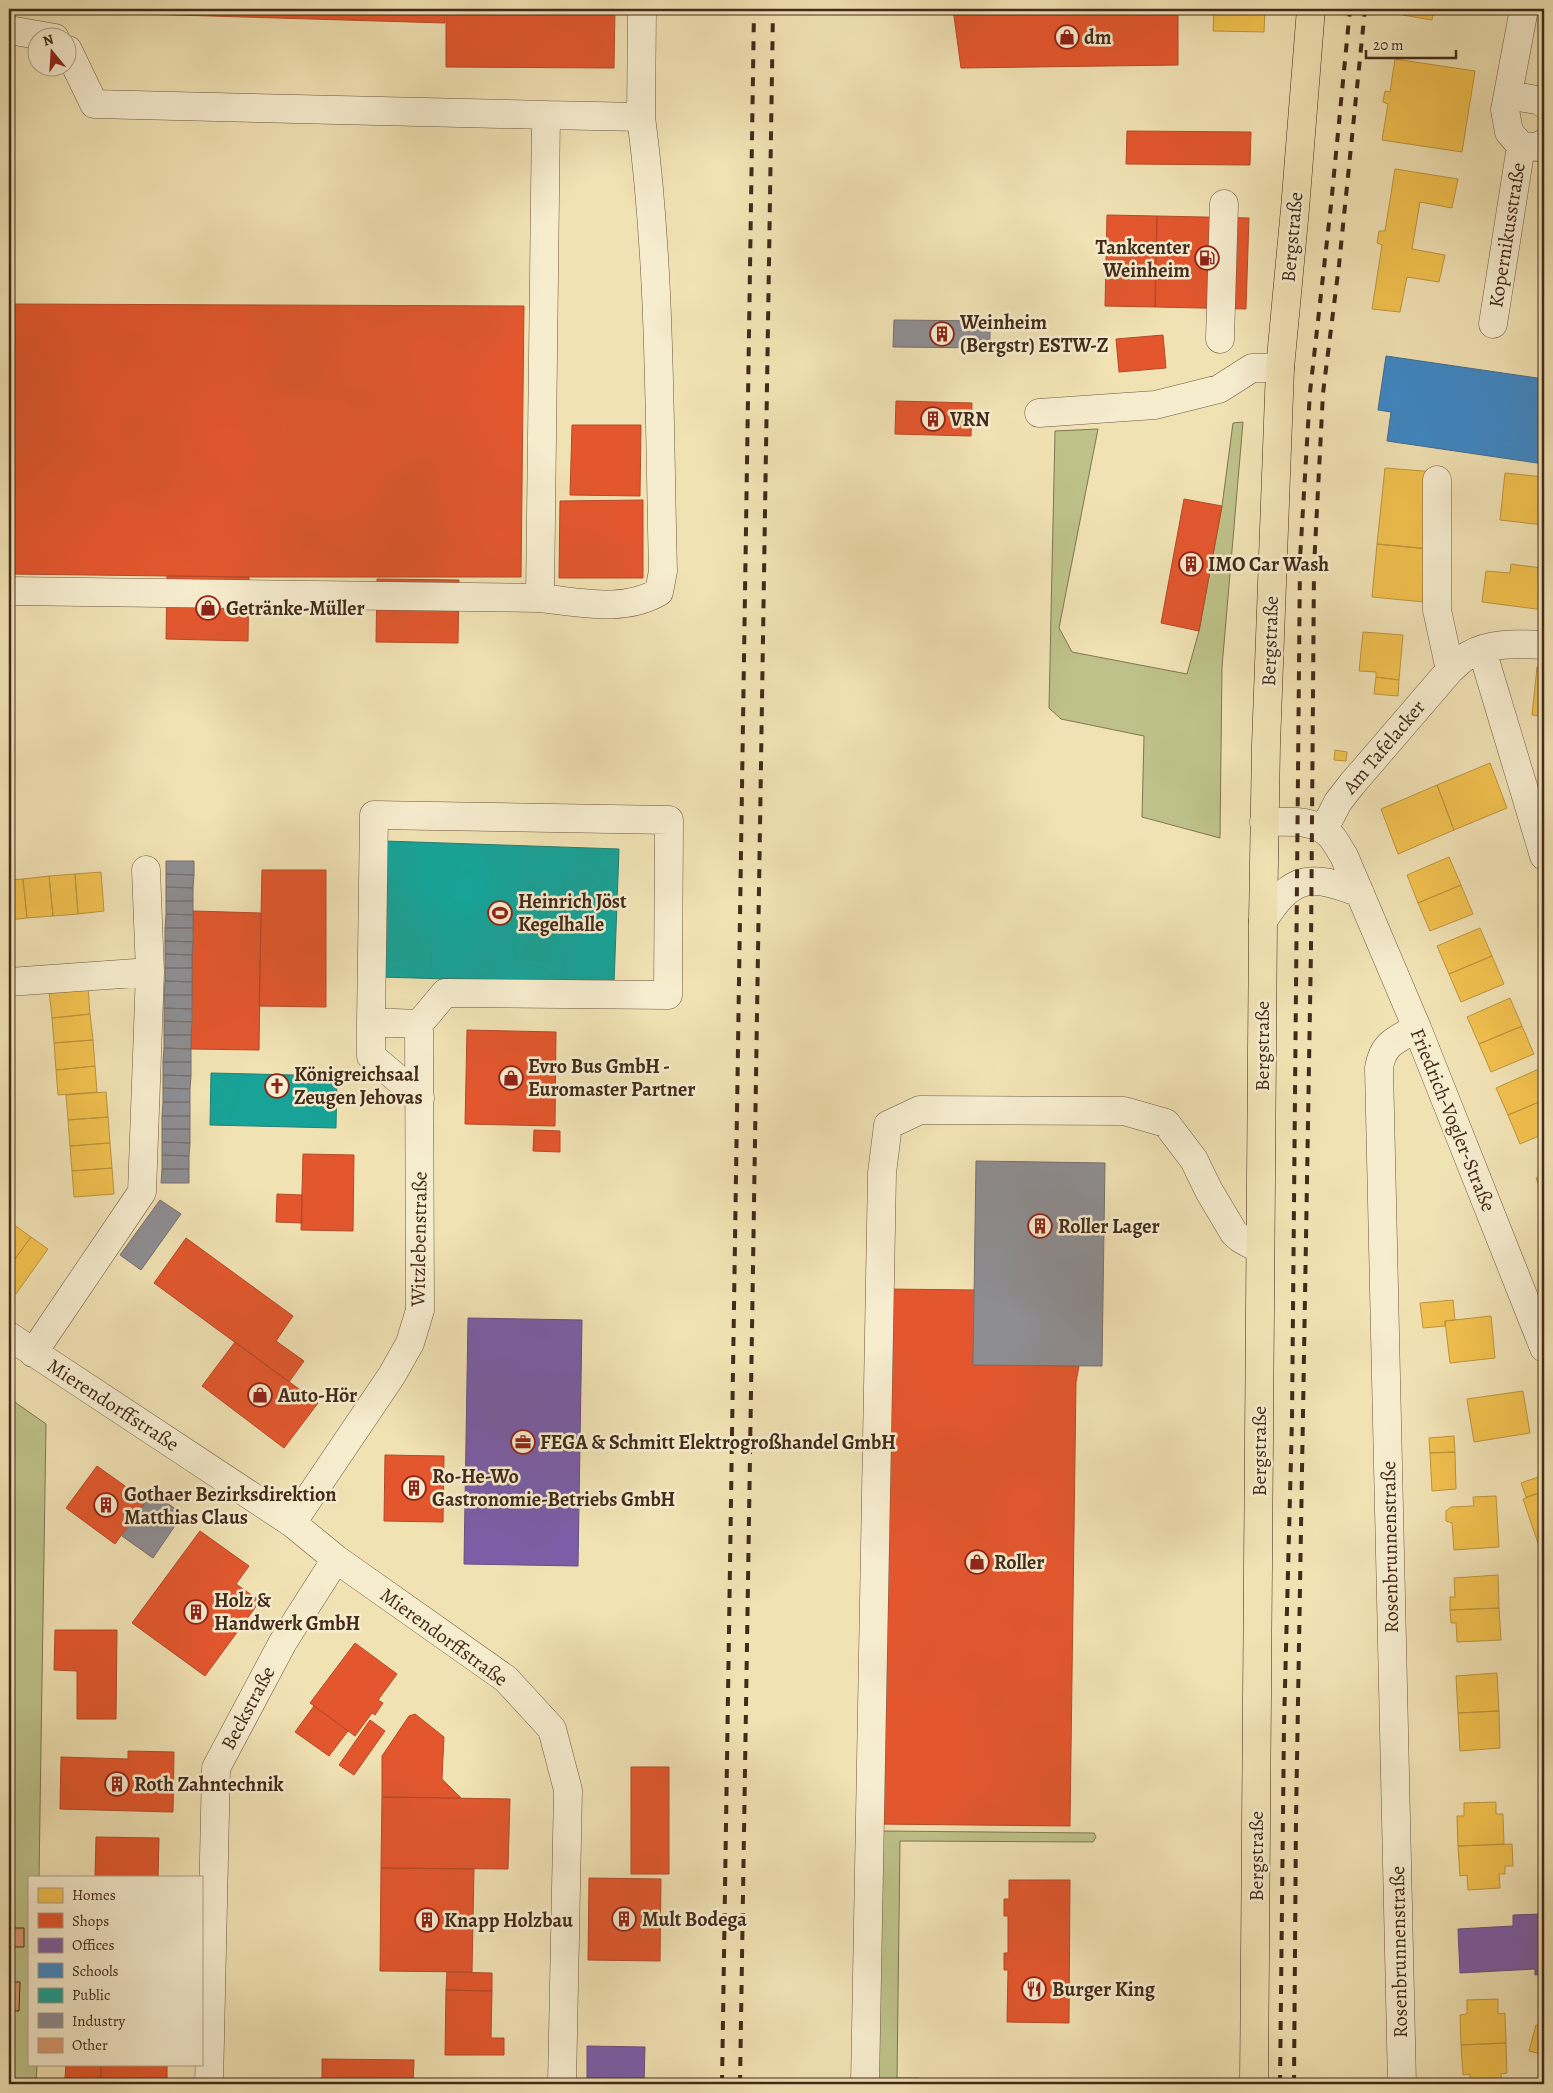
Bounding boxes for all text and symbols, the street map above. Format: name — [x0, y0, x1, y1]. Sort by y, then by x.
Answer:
shop icon: dm — [1054, 24, 1080, 50]
place label: dm — [1084, 24, 1112, 51]
north arrow — [28, 28, 78, 78]
scale bar — [1366, 28, 1456, 60]
text: N — [40, 30, 56, 51]
text: 20 m — [1373, 35, 1404, 55]
street label: Kopernikusstraße — [1482, 160, 1532, 310]
street label: Bergstraße — [1275, 191, 1309, 283]
place label: Tankcenter Weinheim — [1096, 234, 1190, 284]
fuel station icon: Tankcenter Weinheim — [1194, 245, 1220, 271]
place label: Weinheim (Bergstr) ESTW-Z — [959, 309, 1109, 359]
building icon: Weinheim (Bergstr) ESTW-Z — [929, 321, 955, 347]
building icon: VRN — [920, 406, 946, 432]
place label: VRN — [949, 406, 990, 433]
building icon: IMO Car Wash — [1178, 551, 1204, 577]
place label: IMO Car Wash — [1208, 551, 1329, 578]
shop icon: Getränke-Müller — [195, 595, 221, 621]
place label: Getränke-Müller — [226, 595, 365, 622]
street label: Bergstraße — [1255, 595, 1285, 687]
street label: Am Tafelacker — [1336, 694, 1432, 801]
place label: Heinrich Jöst Kegelhalle — [518, 888, 627, 938]
sports icon: Heinrich Jöst Kegelhalle — [487, 900, 513, 926]
street label: Bergstraße — [1249, 1001, 1276, 1091]
street label: Friedrich-Vogler-Straße — [1404, 1024, 1502, 1216]
place label: Evro Bus GmbH - Euromaster Partner — [528, 1053, 695, 1103]
place label: Königreichsaal Zeugen Jehovas — [294, 1061, 423, 1111]
shop icon: Evro Bus GmbH - Euromaster Partner — [498, 1065, 524, 1091]
church icon: Königreichsaal Zeugen Jehovas — [264, 1073, 290, 1099]
street label: Witzlebenstraße — [404, 1171, 434, 1308]
building icon: Roller Lager — [1027, 1213, 1053, 1239]
place label: Roller Lager — [1058, 1213, 1160, 1240]
street label: Mierendorffstraße — [42, 1352, 184, 1458]
shop icon: Auto-Hör — [247, 1382, 273, 1408]
place label: Auto-Hör — [277, 1382, 357, 1409]
street label: Bergstraße — [1246, 1406, 1273, 1496]
office icon: FEGA & Schmitt Elektrogroßhandel GmbH — [510, 1429, 536, 1455]
place label: FEGA & Schmitt Elektrogroßhandel GmbH — [540, 1429, 896, 1456]
street label: Rosenbrunnenstraße — [1375, 1461, 1405, 1633]
place label: Ro-He-Wo Gastronomie-Betriebs GmbH — [432, 1463, 675, 1513]
building icon: Ro-He-Wo Gastronomie-Betriebs GmbH — [401, 1475, 427, 1501]
place label: Gothaer Bezirksdirektion Matthias Claus — [124, 1481, 337, 1531]
building icon: Gothaer Bezirksdirektion Matthias Claus — [93, 1492, 119, 1518]
shop icon: Roller — [964, 1549, 990, 1575]
place label: Roller — [994, 1549, 1045, 1576]
street label: Mierendorffstraße — [375, 1581, 513, 1693]
place label: Holz & Handwerk GmbH — [214, 1587, 360, 1637]
building icon: Holz & Handwerk GmbH — [183, 1599, 209, 1625]
street label: Beckstraße — [215, 1661, 281, 1755]
building icon: Roth Zahntechnik — [104, 1771, 130, 1797]
place label: Roth Zahntechnik — [134, 1771, 284, 1798]
street label: Bergstraße — [1243, 1811, 1270, 1901]
street label: Rosenbrunnenstraße — [1384, 1866, 1414, 2038]
legend — [28, 1876, 202, 2066]
text: Homes — [72, 1885, 116, 1905]
building icon: Mult Bodega — [611, 1906, 637, 1932]
place label: Mult Bodega — [642, 1906, 747, 1933]
building icon: Knapp Holzbau — [414, 1907, 440, 1933]
place label: Knapp Holzbau — [444, 1907, 573, 1934]
text: Shops — [72, 1911, 109, 1931]
text: Offices — [72, 1935, 115, 1955]
text: Schools — [72, 1961, 119, 1981]
restaurant icon: Burger King — [1021, 1976, 1047, 2002]
place label: Burger King — [1052, 1976, 1156, 2003]
text: Public — [72, 1985, 110, 2005]
text: Industry — [72, 2011, 126, 2031]
text: Other — [72, 2035, 108, 2055]

